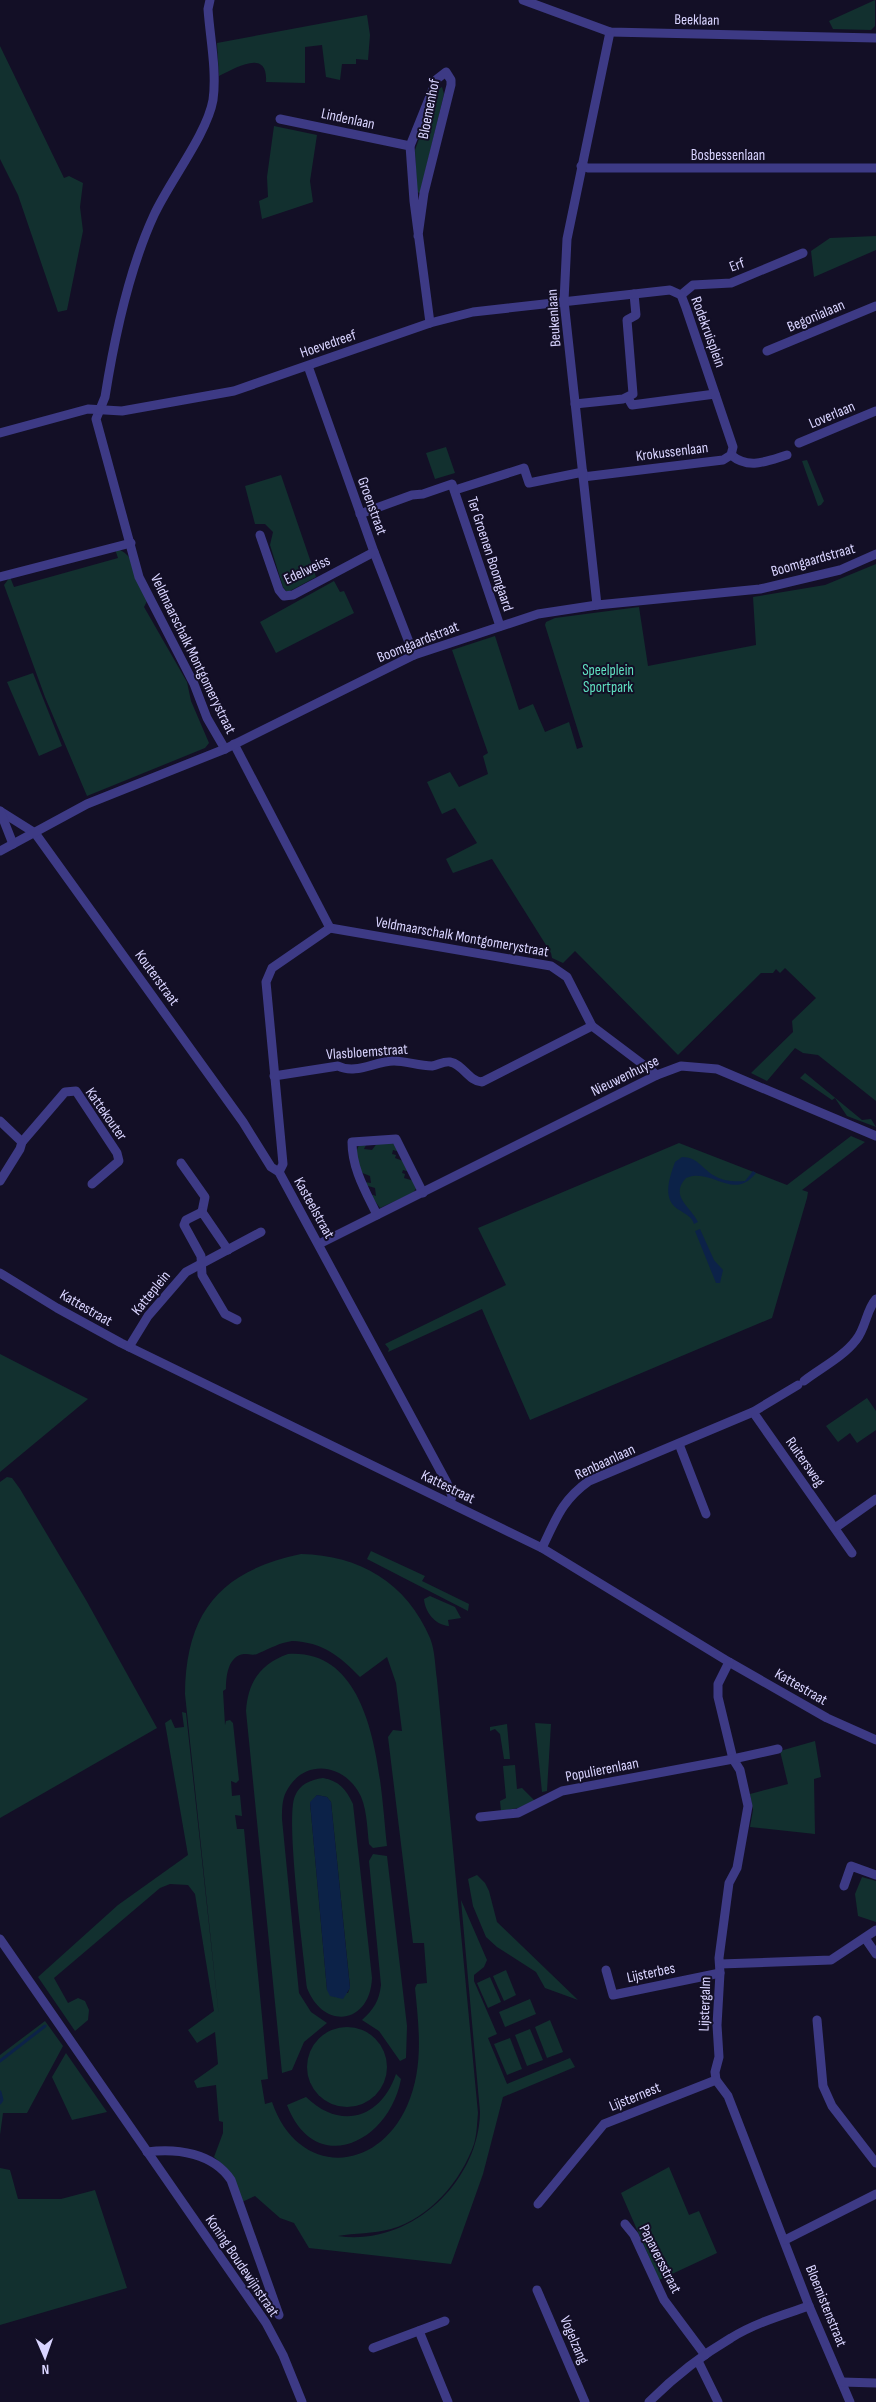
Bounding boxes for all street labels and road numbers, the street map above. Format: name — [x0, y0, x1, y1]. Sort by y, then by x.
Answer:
street label: Beeklaan — [674, 10, 720, 30]
street label: Bloemenhof — [414, 77, 444, 141]
street label: Lindenlaan — [320, 104, 376, 134]
street label: Bosbessenlaan — [691, 146, 765, 165]
street label: Erf — [727, 253, 748, 276]
street label: Beukenlaan — [543, 289, 565, 347]
street label: Rodekruisplein — [686, 294, 730, 370]
street label: Begonialaan — [784, 295, 848, 337]
street label: Hoevedreef — [297, 325, 359, 362]
street label: Loverlaan — [806, 397, 858, 433]
street label: Krokussenlaan — [635, 438, 709, 466]
street label: Groenstraat — [353, 474, 391, 538]
street label: Ter Groenen Boomgaard — [463, 494, 517, 614]
street label: Boomgaardstraat — [769, 539, 858, 581]
street label: Edelweiss — [281, 551, 333, 589]
street label: Veldmaarschalk Montgomerystraat — [146, 571, 240, 737]
street label: Boomgaardstraat — [374, 617, 462, 667]
street label: Veldmaarschalk Montgomerystraat — [374, 912, 550, 962]
street label: Kouterstraat — [131, 947, 184, 1010]
street label: Vlasbloemstraat — [326, 1040, 409, 1064]
street label: Nieuwenhuyse — [588, 1051, 662, 1101]
street label: Kattekouter — [81, 1084, 131, 1145]
street label: Kasteelstraat — [289, 1174, 339, 1242]
street label: Katteplein — [127, 1267, 175, 1319]
street label: Kattestraat — [56, 1285, 116, 1331]
street label: Ruitersweg — [781, 1433, 829, 1491]
street label: Renbaanlaan — [572, 1440, 638, 1484]
street label: Kattestraat — [418, 1466, 478, 1508]
street label: Kattestraat — [771, 1664, 831, 1710]
street label: Populierenlaan — [564, 1754, 640, 1786]
street label: Lijsterbes — [625, 1959, 677, 1987]
street label: Lijstergalm — [695, 1976, 715, 2032]
street label: Lijsternest — [607, 2078, 664, 2116]
street label: Koning Boudewijnstraat — [201, 2212, 283, 2321]
street label: Papaversstraat — [635, 2221, 686, 2297]
street label: Bloemistenstraat — [801, 2262, 851, 2350]
street label: Vogelzang — [555, 2313, 593, 2367]

